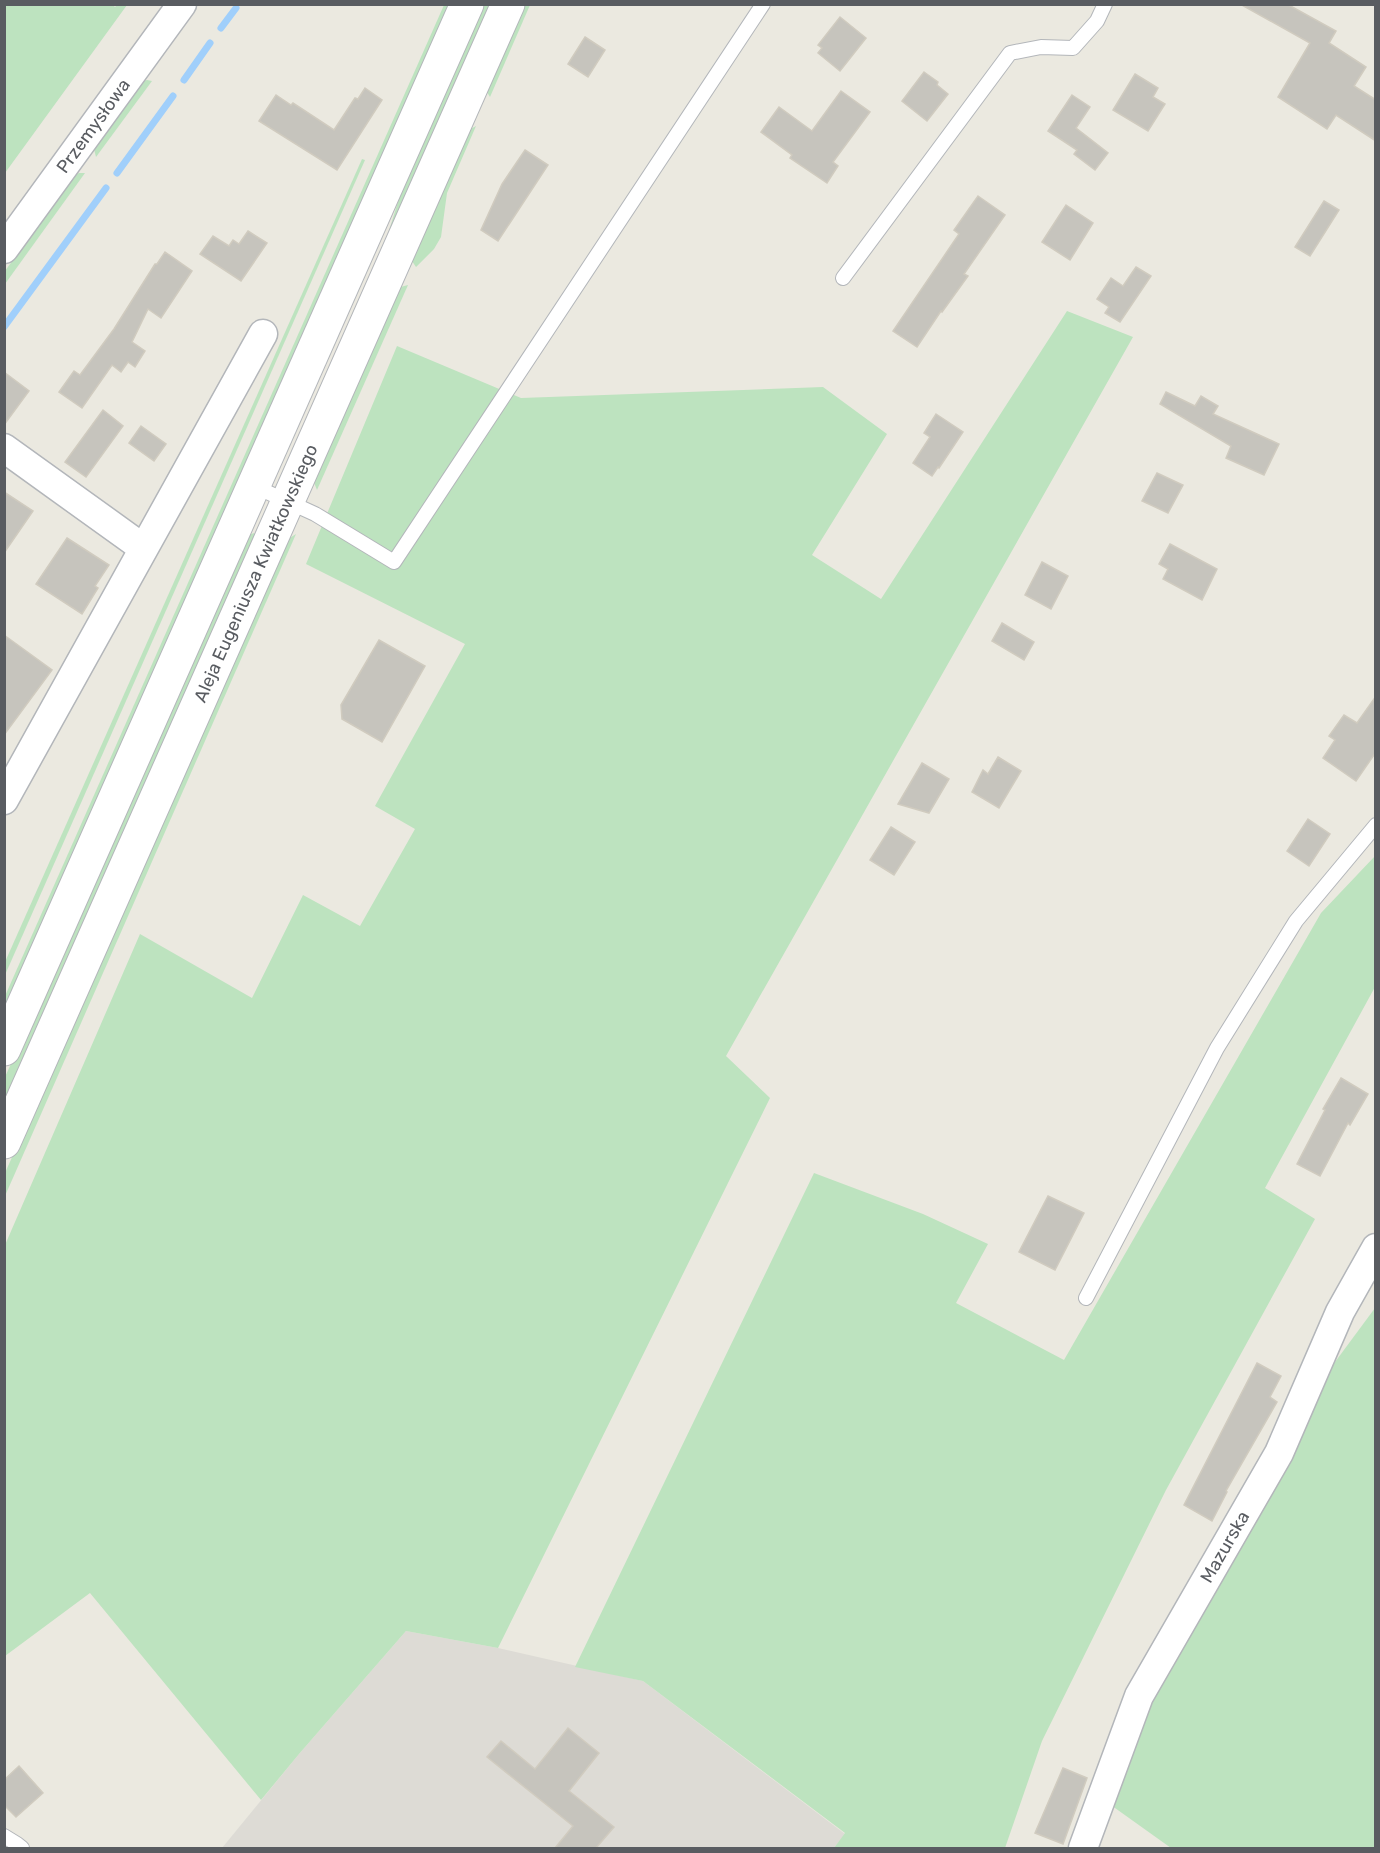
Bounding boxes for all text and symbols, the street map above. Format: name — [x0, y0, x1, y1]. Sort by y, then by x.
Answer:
street label: Przemysłowa — [52, 75, 135, 178]
street label: Aleja Eugeniusza Kwiatkowskiego — [189, 441, 323, 706]
street label: Mazurska — [1196, 1507, 1254, 1587]

